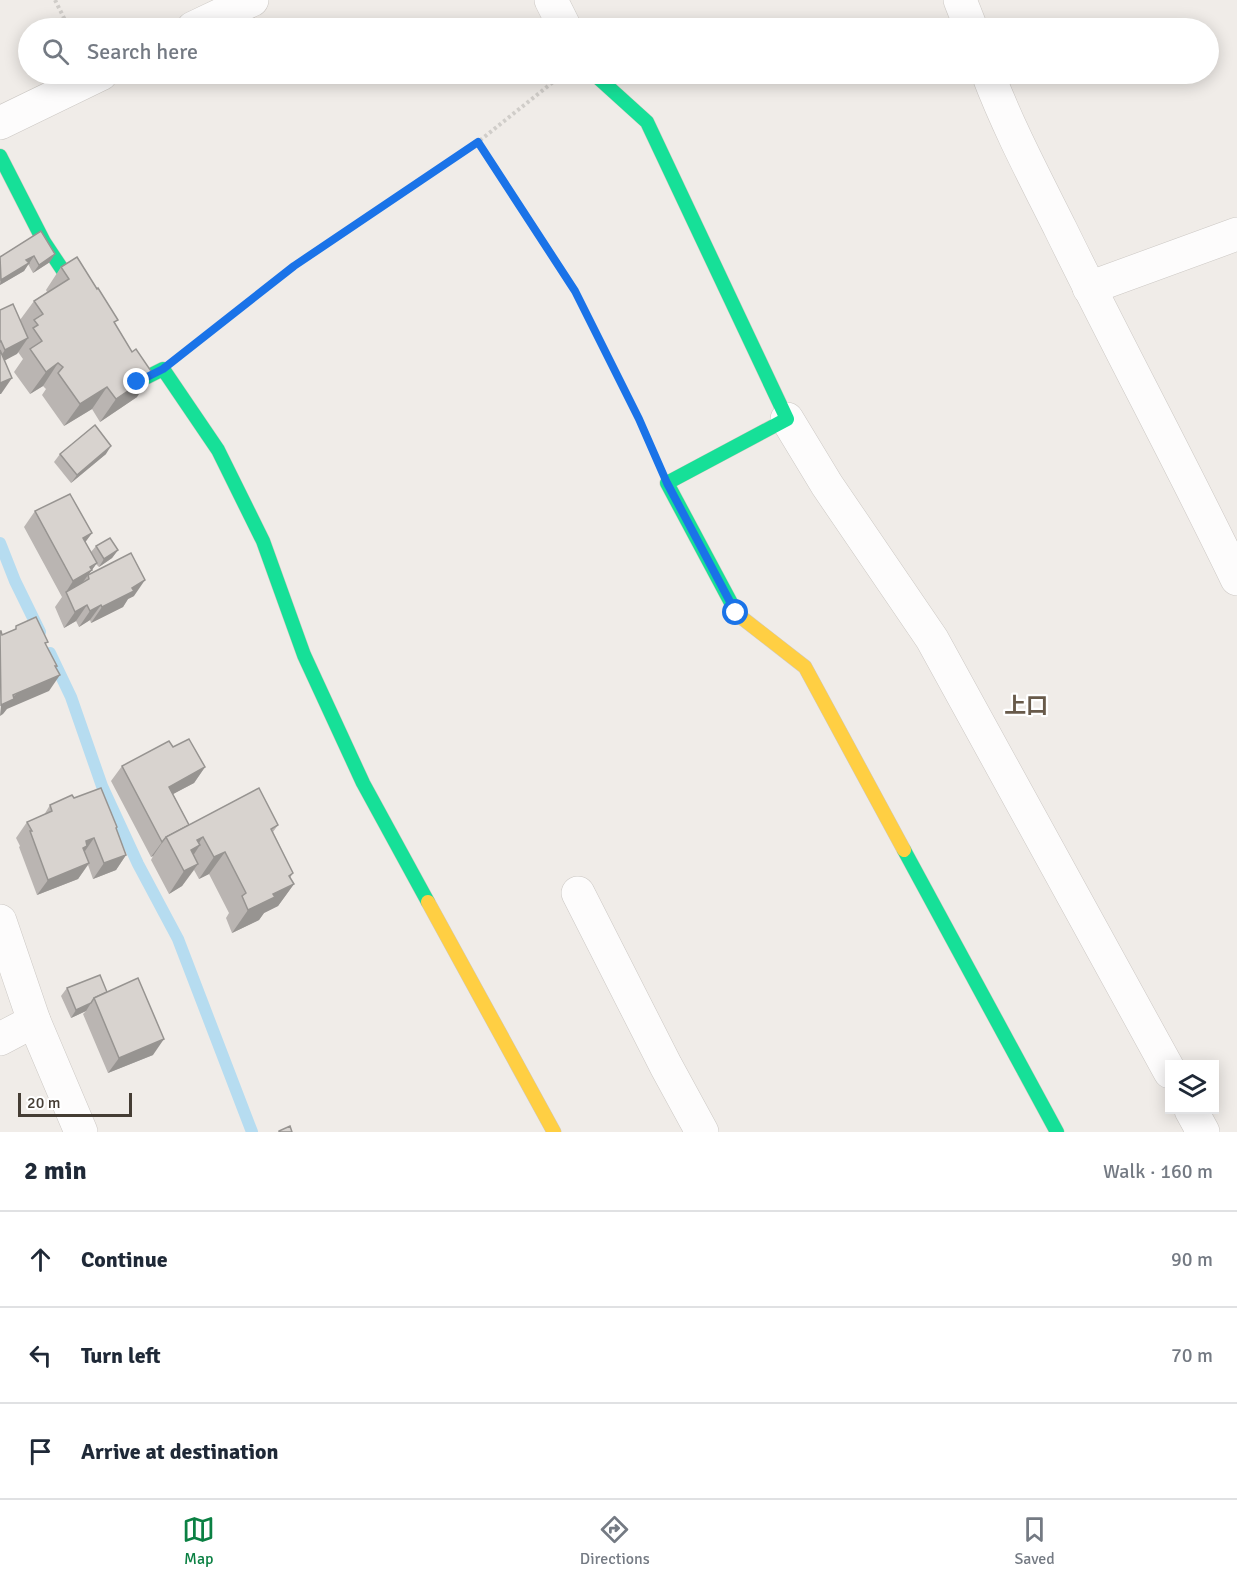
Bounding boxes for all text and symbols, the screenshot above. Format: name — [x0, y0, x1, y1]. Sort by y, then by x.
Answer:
search box — [18, 18, 1219, 84]
icon: search — [39, 35, 72, 68]
text: Search here — [87, 38, 198, 65]
route end — [123, 368, 149, 394]
route start — [722, 599, 748, 625]
district label: 上口 — [1004, 692, 1048, 719]
map controls — [1165, 1060, 1219, 1114]
button: layers — [1165, 1060, 1219, 1114]
scale bar — [18, 1090, 132, 1118]
text: 20 m — [27, 1093, 61, 1113]
text: 2 min — [24, 1155, 87, 1187]
text: Walk · 160 m — [1103, 1159, 1213, 1184]
icon: ahead — [24, 1243, 57, 1276]
text: Continue — [81, 1246, 168, 1273]
text: 90 m — [1171, 1247, 1213, 1272]
icon: left — [24, 1339, 57, 1372]
text: Turn left — [81, 1342, 161, 1369]
text: 70 m — [1171, 1343, 1213, 1368]
icon: arrive — [24, 1435, 57, 1468]
text: Arrive at destination — [81, 1438, 278, 1465]
tab: Map — [182, 1513, 215, 1569]
tab: Directions — [580, 1513, 650, 1569]
tab: Saved — [1014, 1513, 1055, 1569]

